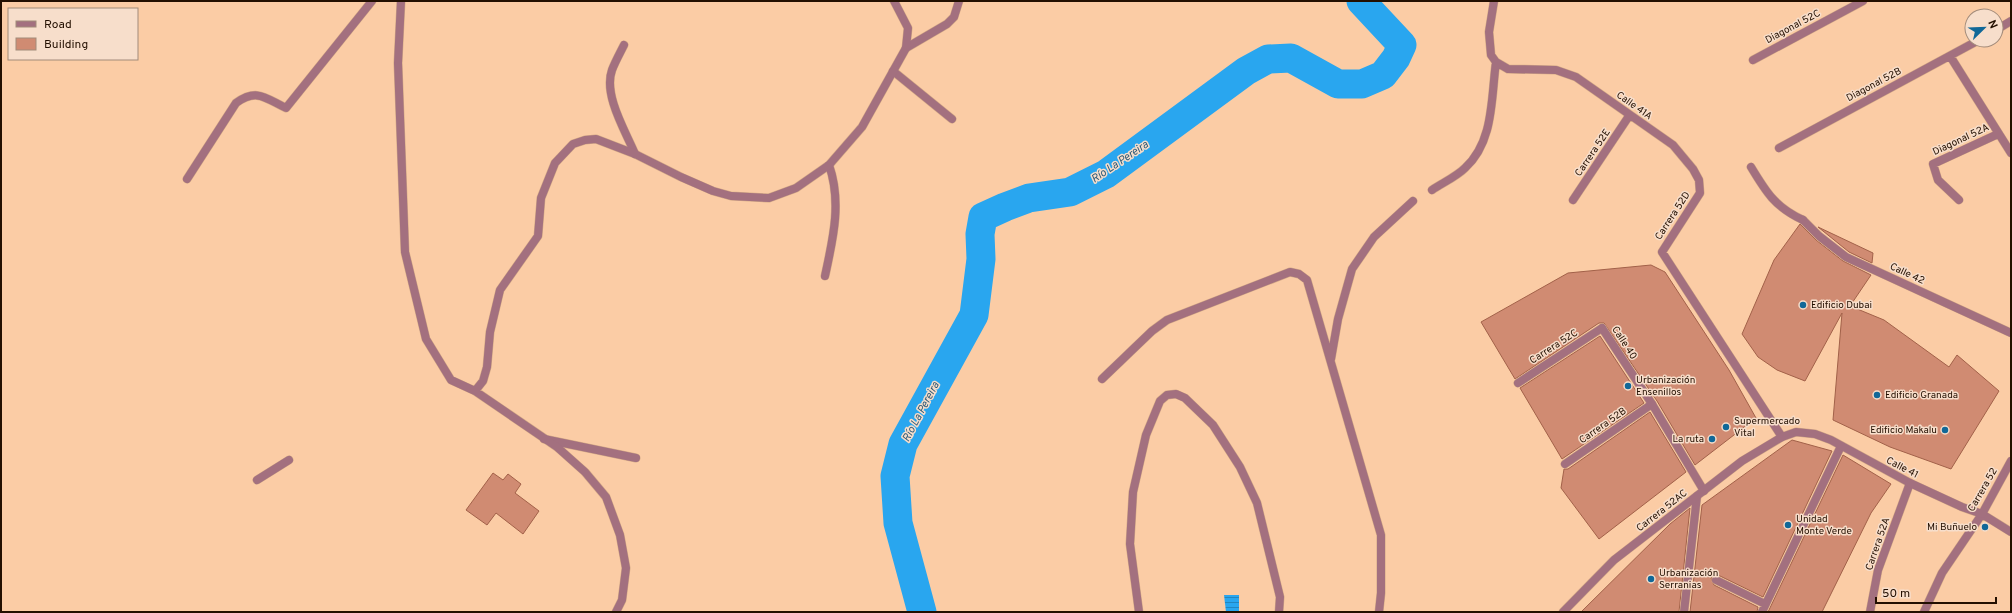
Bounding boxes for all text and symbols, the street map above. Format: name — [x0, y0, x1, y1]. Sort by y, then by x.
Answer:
street label: Diagonal 52C — [1763, 7, 1823, 47]
legend — [8, 8, 138, 60]
north arrow — [1964, 8, 2004, 48]
text: Road — [44, 17, 72, 33]
text: N — [1984, 18, 2000, 31]
text: Building — [44, 37, 88, 53]
street label: Diagonal 52B — [1844, 65, 1904, 105]
street label: Calle 41A — [1613, 89, 1655, 123]
street label: Diagonal 52A — [1931, 121, 1992, 159]
street label: Carrera 52E — [1572, 127, 1614, 179]
water label: Río La Pereira — [1089, 138, 1152, 186]
street label: Carrera 52D — [1653, 189, 1694, 243]
street label: Calle 42 — [1887, 260, 1927, 288]
place label: Edificio Dubai — [1811, 299, 1872, 312]
marker: Edificio Dubai — [1798, 300, 1808, 310]
street label: Calle 40 — [1608, 324, 1640, 362]
street label: Carrera 52C — [1527, 327, 1581, 367]
place label: Urbanización Ensenillos — [1636, 374, 1695, 399]
water label: Río La Pereira — [899, 379, 943, 444]
marker: Urbanización Ensenillos — [1623, 381, 1633, 391]
place label: Edificio Granada — [1885, 389, 1958, 402]
marker: Edificio Granada — [1872, 390, 1882, 400]
street label: Carrera 52B — [1577, 405, 1629, 447]
place label: Supermercado Vital — [1734, 415, 1800, 440]
marker: Supermercado Vital — [1721, 422, 1731, 432]
place label: Edificio Makalu — [1870, 424, 1937, 437]
marker: Edificio Makalu — [1940, 425, 1950, 435]
place label: La ruta — [1672, 433, 1704, 446]
marker: La ruta — [1707, 434, 1717, 444]
street label: Calle 41 — [1884, 454, 1920, 482]
street label: Carrera 52 — [1965, 466, 2001, 514]
street label: Carrera 52AC — [1634, 487, 1690, 535]
place label: Unidad Monte Verde — [1796, 513, 1852, 538]
street label: Carrera 52A — [1863, 516, 1893, 572]
marker: Unidad Monte Verde — [1783, 520, 1793, 530]
place label: Mi Buñuelo — [1927, 521, 1977, 534]
marker: Mi Buñuelo — [1980, 522, 1990, 532]
place label: Urbanización Serranias — [1659, 567, 1718, 592]
marker: Urbanización Serranias — [1646, 574, 1656, 584]
scale bar — [1876, 579, 1996, 605]
text: 50 m — [1882, 586, 1910, 602]

